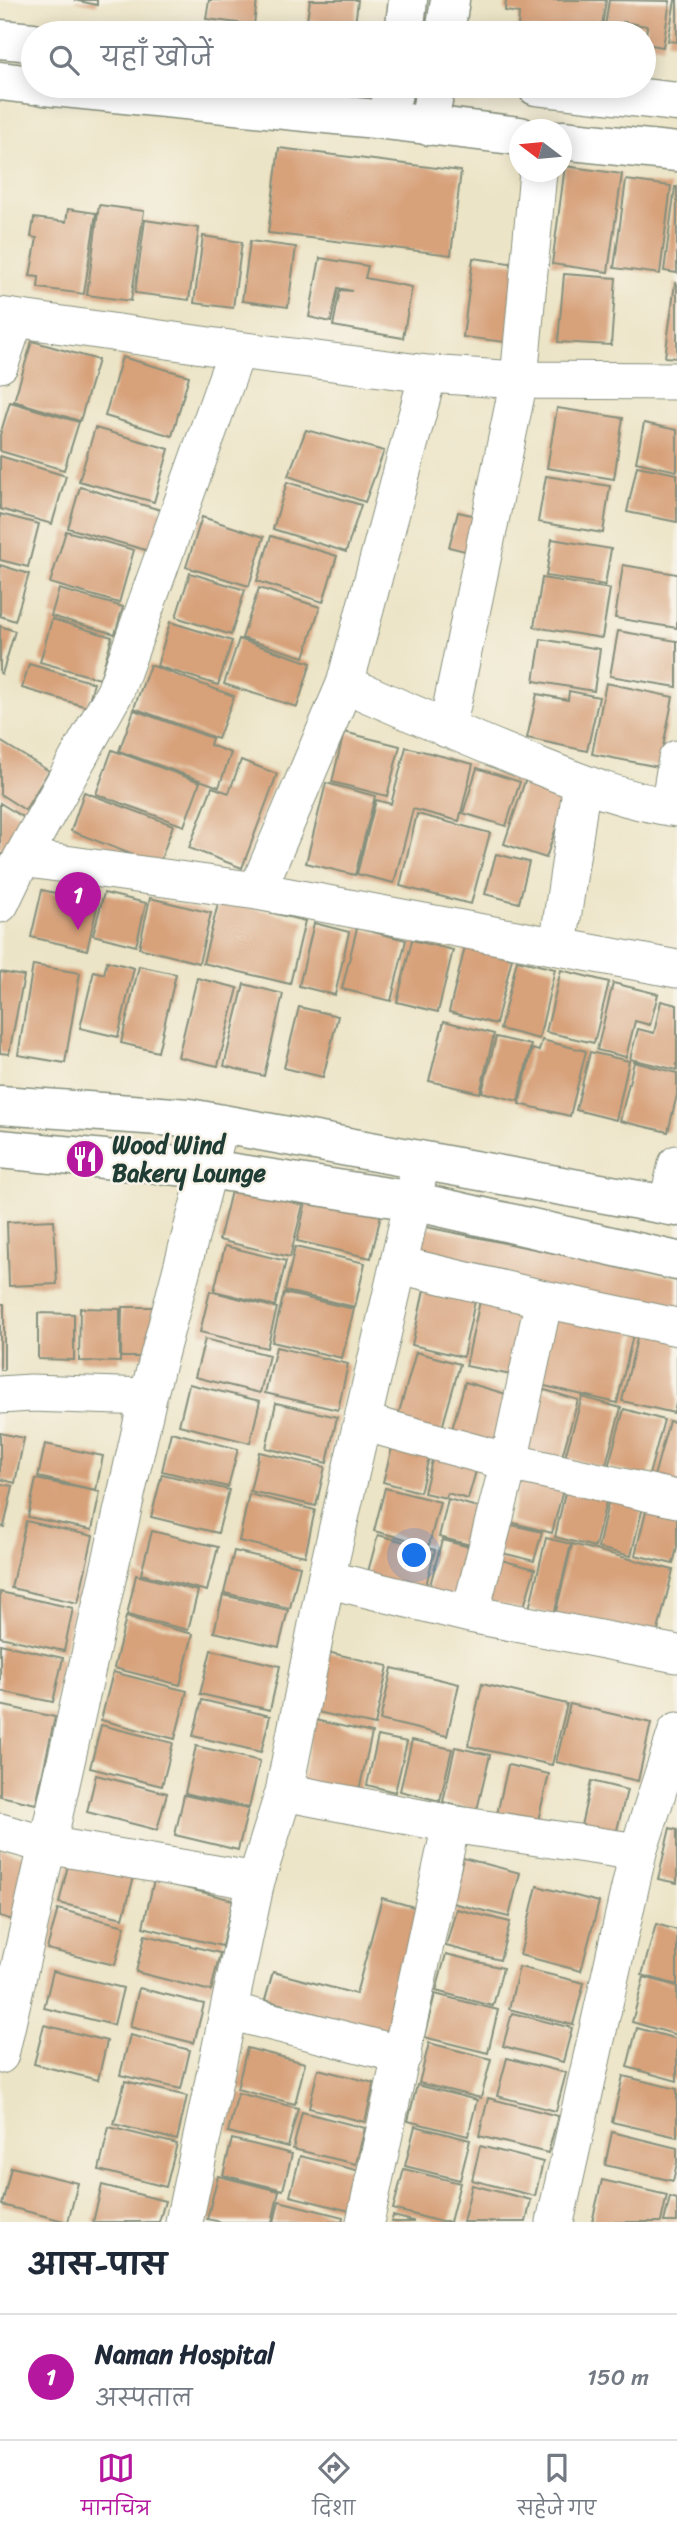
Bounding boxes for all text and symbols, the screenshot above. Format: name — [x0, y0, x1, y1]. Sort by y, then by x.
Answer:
search box — [21, 21, 656, 98]
text: यहाँ खोजें — [101, 34, 213, 80]
icon: search — [45, 41, 83, 79]
north arrow — [509, 119, 572, 182]
pin: 1 — [55, 872, 101, 930]
place label: Wood Wind Bakery Lounge — [112, 1124, 267, 1194]
restaurant icon: Wood Wind Bakery Lounge — [64, 1138, 106, 1180]
your location — [397, 1538, 431, 1572]
text: आस-पास — [28, 2238, 167, 2292]
text: Naman Hospital — [95, 2331, 275, 2377]
text: 1 — [46, 2357, 56, 2398]
text: 150 m — [587, 2357, 649, 2398]
text: अस्पताल — [95, 2378, 193, 2419]
tab: मानचित्र — [81, 2449, 151, 2529]
tab: दिशा — [312, 2449, 355, 2529]
tab: सहेजे गए — [517, 2449, 596, 2529]

